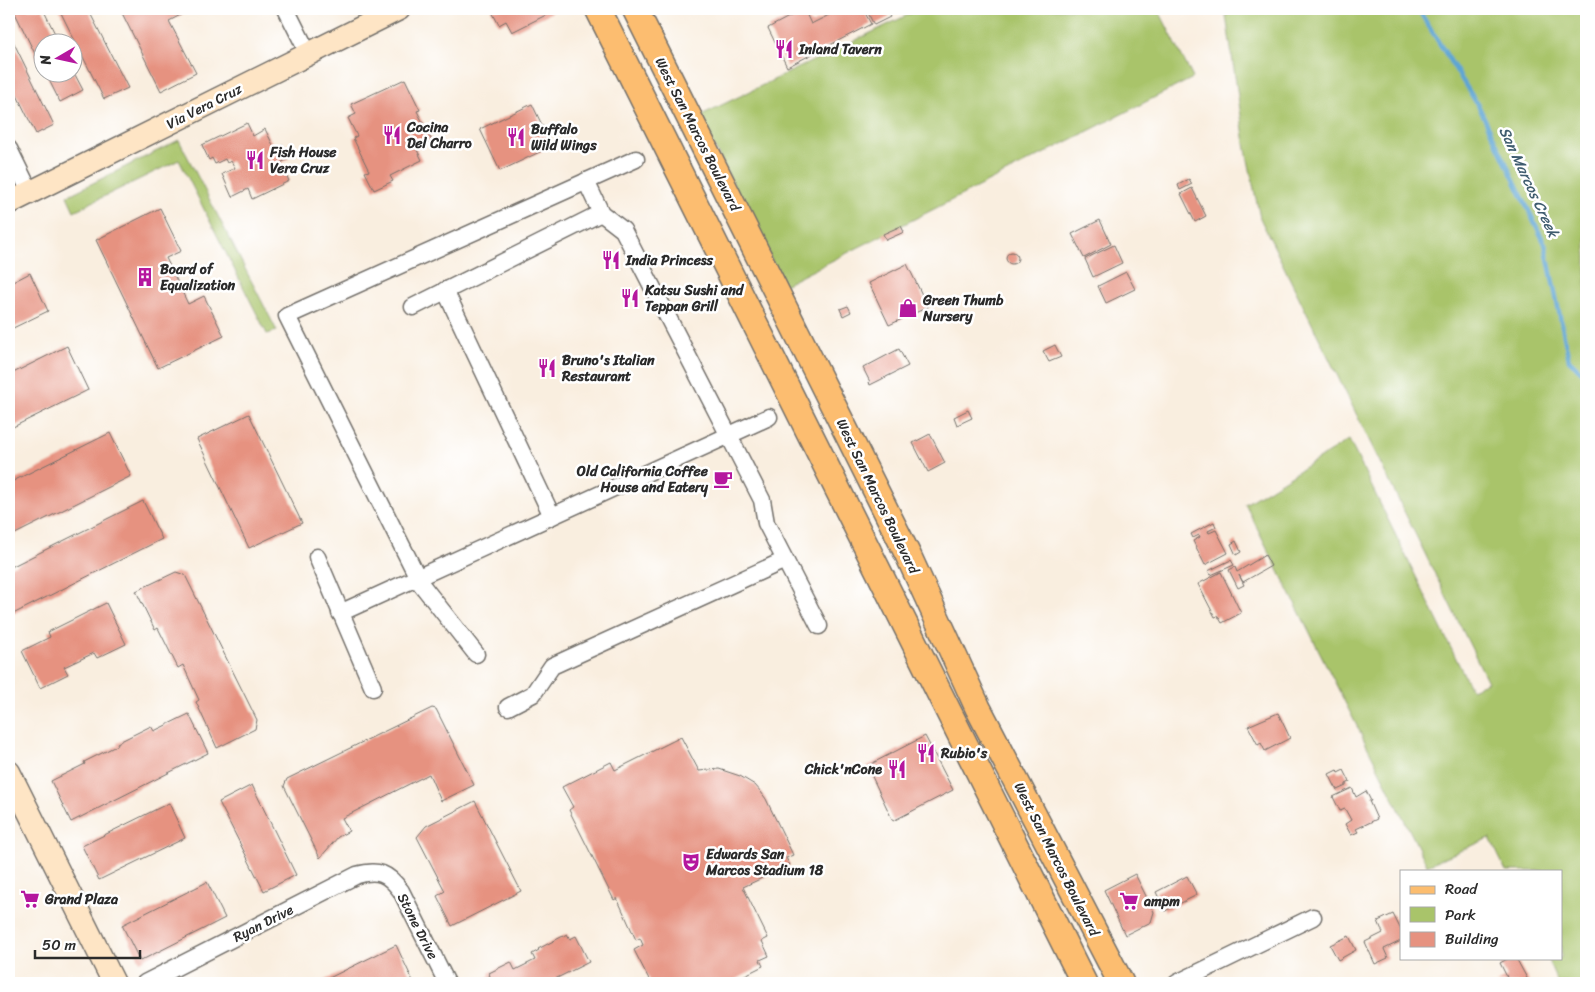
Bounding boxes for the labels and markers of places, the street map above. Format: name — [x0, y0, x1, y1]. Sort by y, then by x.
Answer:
place label: Inland Tavern — [798, 37, 882, 62]
restaurant icon: Inland Tavern — [773, 38, 795, 60]
place label: Cocina Del Charro — [406, 115, 472, 156]
place label: Buffalo Wild Wings — [531, 117, 597, 158]
restaurant icon: Cocina Del Charro — [381, 124, 403, 146]
restaurant icon: Buffalo Wild Wings — [505, 126, 527, 148]
place label: Fish House Vera Cruz — [269, 140, 337, 181]
restaurant icon: Fish House Vera Cruz — [244, 149, 266, 171]
place label: India Princess — [625, 248, 714, 273]
restaurant icon: India Princess — [600, 249, 622, 271]
place label: Board of Equalization — [160, 257, 236, 298]
building icon: Board of Equalization — [134, 266, 156, 288]
place label: Katsu Sushi and Teppan Grill — [644, 278, 745, 319]
restaurant icon: Katsu Sushi and Teppan Grill — [619, 287, 641, 309]
place label: Green Thumb Nursery — [922, 288, 1004, 329]
shop icon: Green Thumb Nursery — [897, 297, 919, 319]
place label: Bruno's Italian Restaurant — [561, 348, 655, 389]
restaurant icon: Bruno's Italian Restaurant — [536, 357, 558, 379]
place label: Old California Coffee House and Eatery — [576, 459, 709, 500]
cafe icon: Old California Coffee House and Eatery — [712, 468, 734, 490]
place label: Rubio's — [940, 741, 988, 766]
restaurant icon: Rubio's — [915, 742, 937, 764]
place label: Chick'nCone — [804, 757, 882, 782]
restaurant icon: Chick'nCone — [886, 758, 908, 780]
place label: Edwards San Marcos Stadium 18 — [705, 842, 824, 883]
theatre icon: Edwards San Marcos Stadium 18 — [680, 851, 702, 873]
place label: Grand Plaza — [44, 887, 119, 912]
supermarket icon: Grand Plaza — [19, 888, 41, 910]
place label: ampm — [1143, 889, 1180, 914]
supermarket icon: ampm — [1118, 890, 1140, 912]

